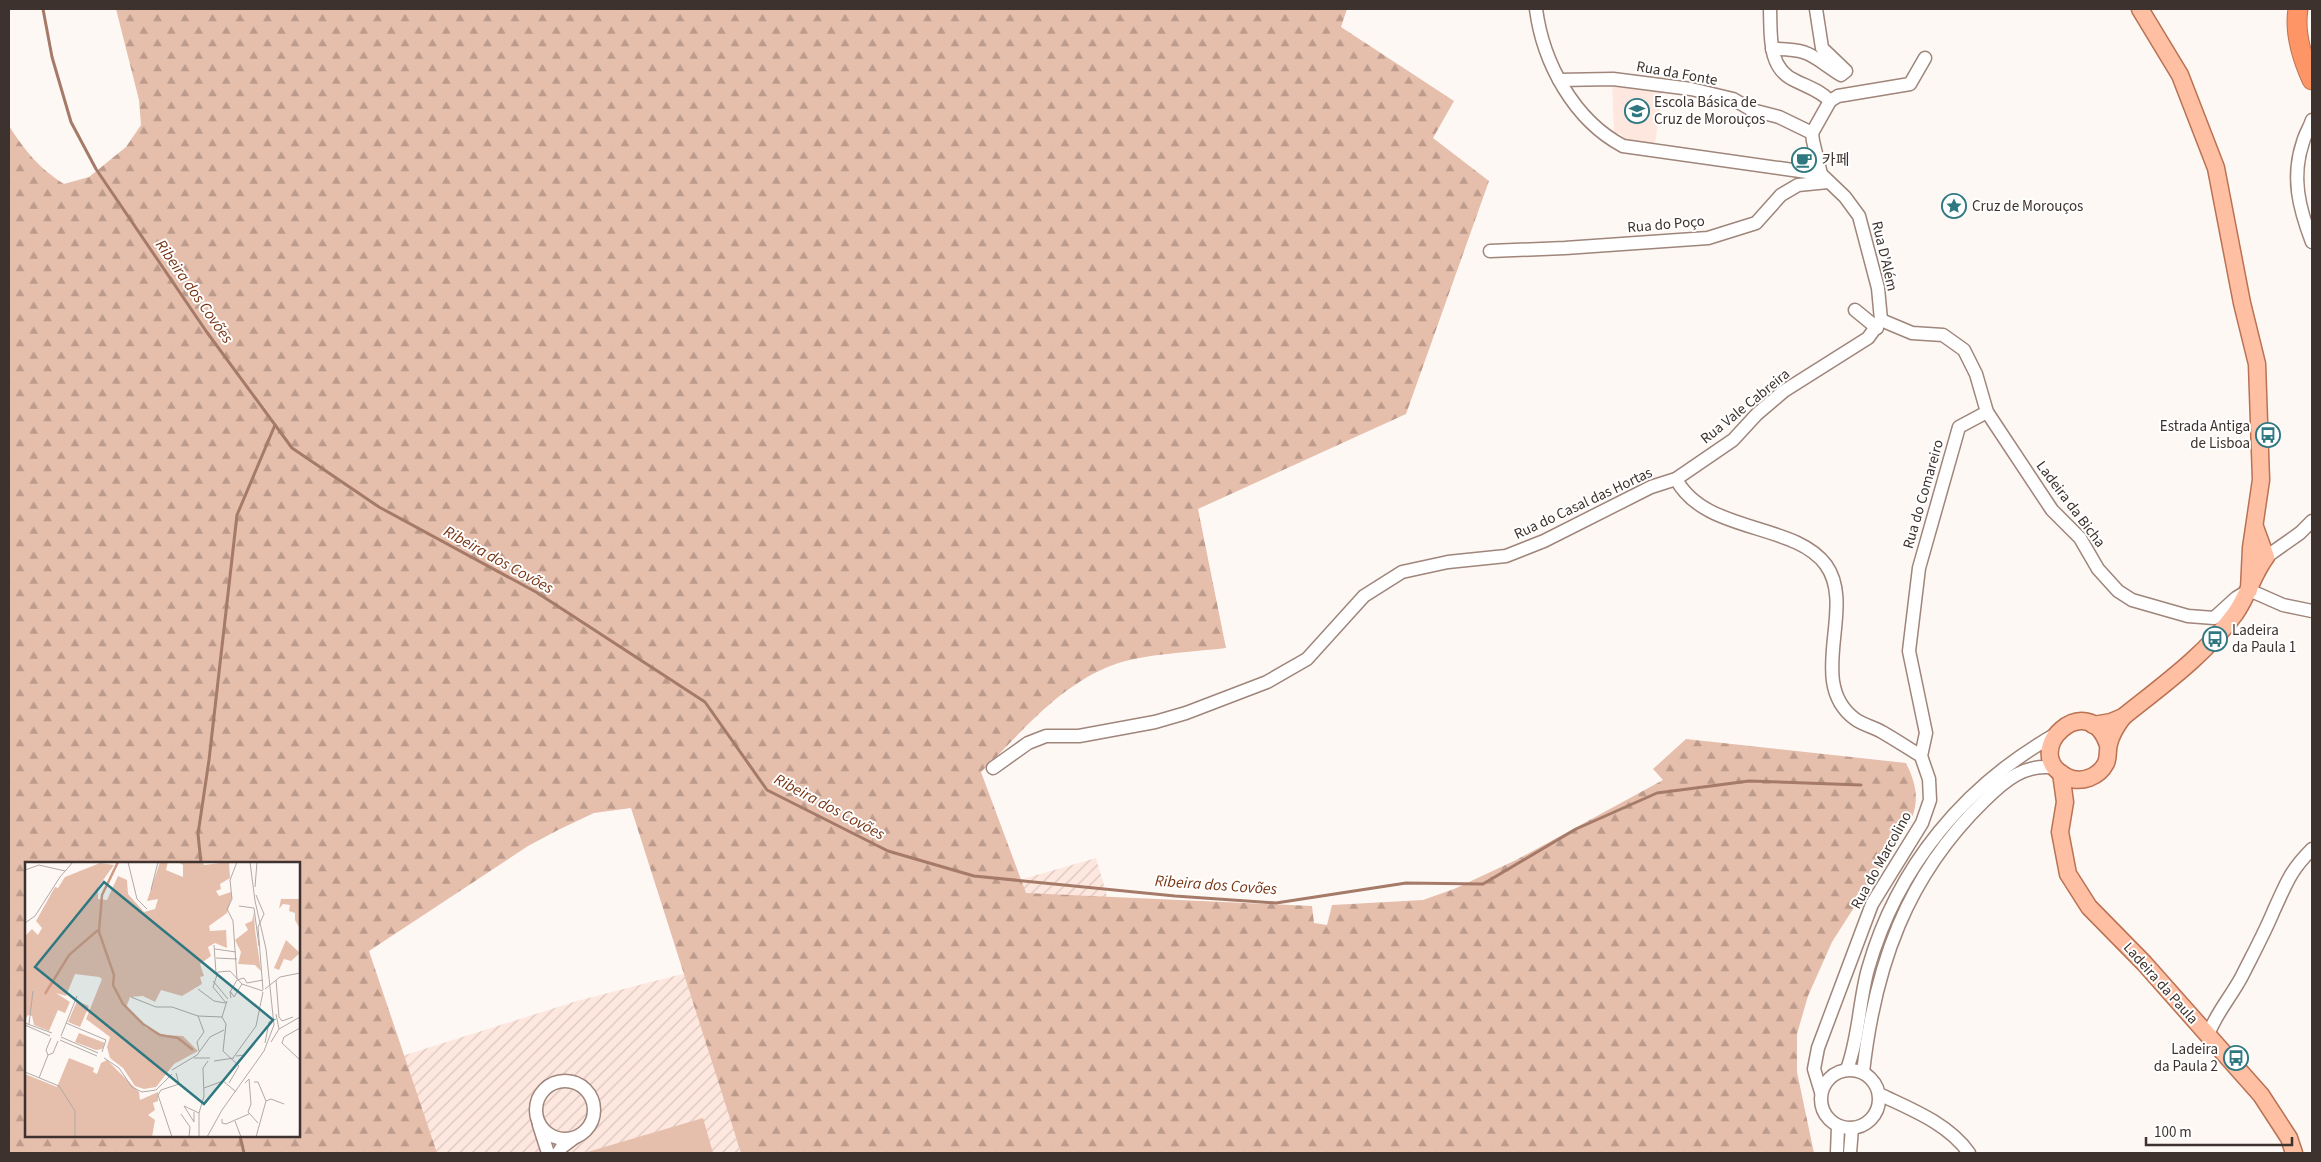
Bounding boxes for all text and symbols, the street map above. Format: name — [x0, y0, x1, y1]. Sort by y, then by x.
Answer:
street label: Rua da Fonte — [1635, 56, 1719, 91]
place label: Escola Básica de Cruz de Morouços — [1654, 92, 1765, 130]
school or university icon: Escola Básica de Cruz de Morouços — [1624, 98, 1650, 124]
cafe icon: 카페 — [1791, 147, 1817, 173]
place label: 카페 — [1822, 150, 1850, 171]
place icon: Cruz de Morouços — [1941, 193, 1967, 219]
place label: Cruz de Morouços — [1972, 196, 2083, 217]
street label: Rua do Poço — [1626, 211, 1706, 238]
street label: Rua D'Além — [1866, 219, 1903, 293]
water label: Ribeira dos Covões — [150, 235, 239, 349]
street label: Rua Vale Cabreira — [1696, 364, 1794, 449]
place label: Estrada Antiga de Lisboa — [2160, 416, 2250, 454]
bus stop icon: Estrada Antiga de Lisboa — [2255, 422, 2281, 448]
street label: Rua do Comareiro — [1898, 437, 1949, 551]
street label: Ladeira da Bicha — [2031, 457, 2110, 552]
street label: Rua do Casal das Hortas — [1511, 462, 1656, 545]
water label: Ribeira dos Covões — [440, 521, 558, 599]
place label: Ladeira da Paula 1 — [2232, 620, 2296, 658]
bus stop icon: Ladeira da Paula 1 — [2202, 626, 2228, 652]
water label: Ribeira dos Covões — [770, 768, 889, 846]
street label: Rua do Marcolino — [1846, 808, 1917, 913]
inset map — [25, 862, 300, 1137]
water label: Ribeira dos Covões — [1154, 870, 1278, 900]
street label: Ladeira da Paula — [2118, 938, 2203, 1029]
place label: Ladeira da Paula 2 — [2154, 1039, 2218, 1077]
bus stop icon: Ladeira da Paula 2 — [2223, 1045, 2249, 1071]
scale bar — [2146, 1114, 2292, 1146]
text: 100 m — [2154, 1122, 2192, 1143]

